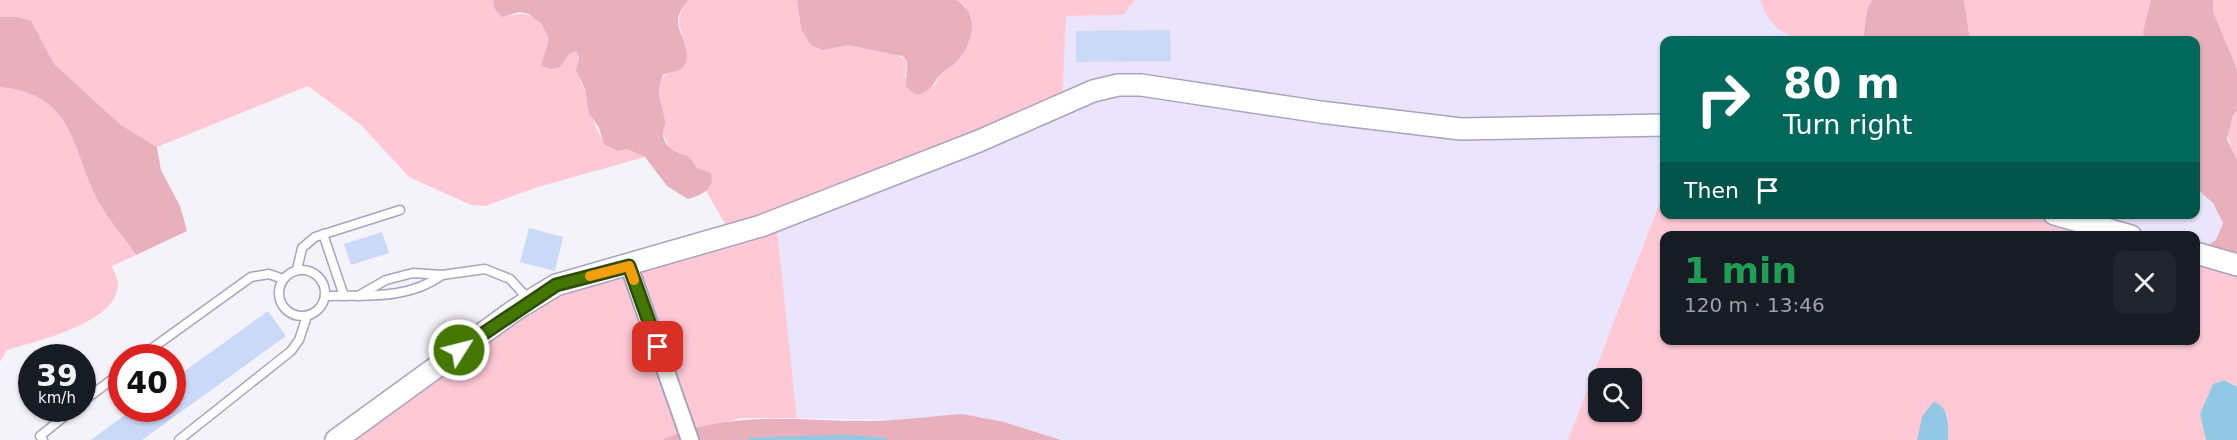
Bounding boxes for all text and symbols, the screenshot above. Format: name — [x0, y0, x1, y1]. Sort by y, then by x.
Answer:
text: 80 m — [1783, 59, 1900, 108]
icon: right — [1684, 60, 1762, 138]
text: Turn right — [1783, 109, 1912, 140]
icon: arrive — [1751, 174, 1784, 207]
text: Then — [1684, 178, 1739, 203]
text: 1 min — [1684, 250, 1797, 291]
button: close — [2113, 251, 2176, 314]
text: 120 m · 13:46 — [1684, 293, 1825, 317]
position arrow — [427, 318, 491, 382]
pin — [632, 321, 683, 372]
icon: arrive — [641, 330, 674, 363]
speed limit sign: 40 — [108, 344, 186, 422]
text: 39 — [36, 358, 78, 393]
map controls — [1588, 368, 1642, 422]
button: search — [1588, 368, 1642, 422]
text: km/h — [38, 389, 76, 407]

